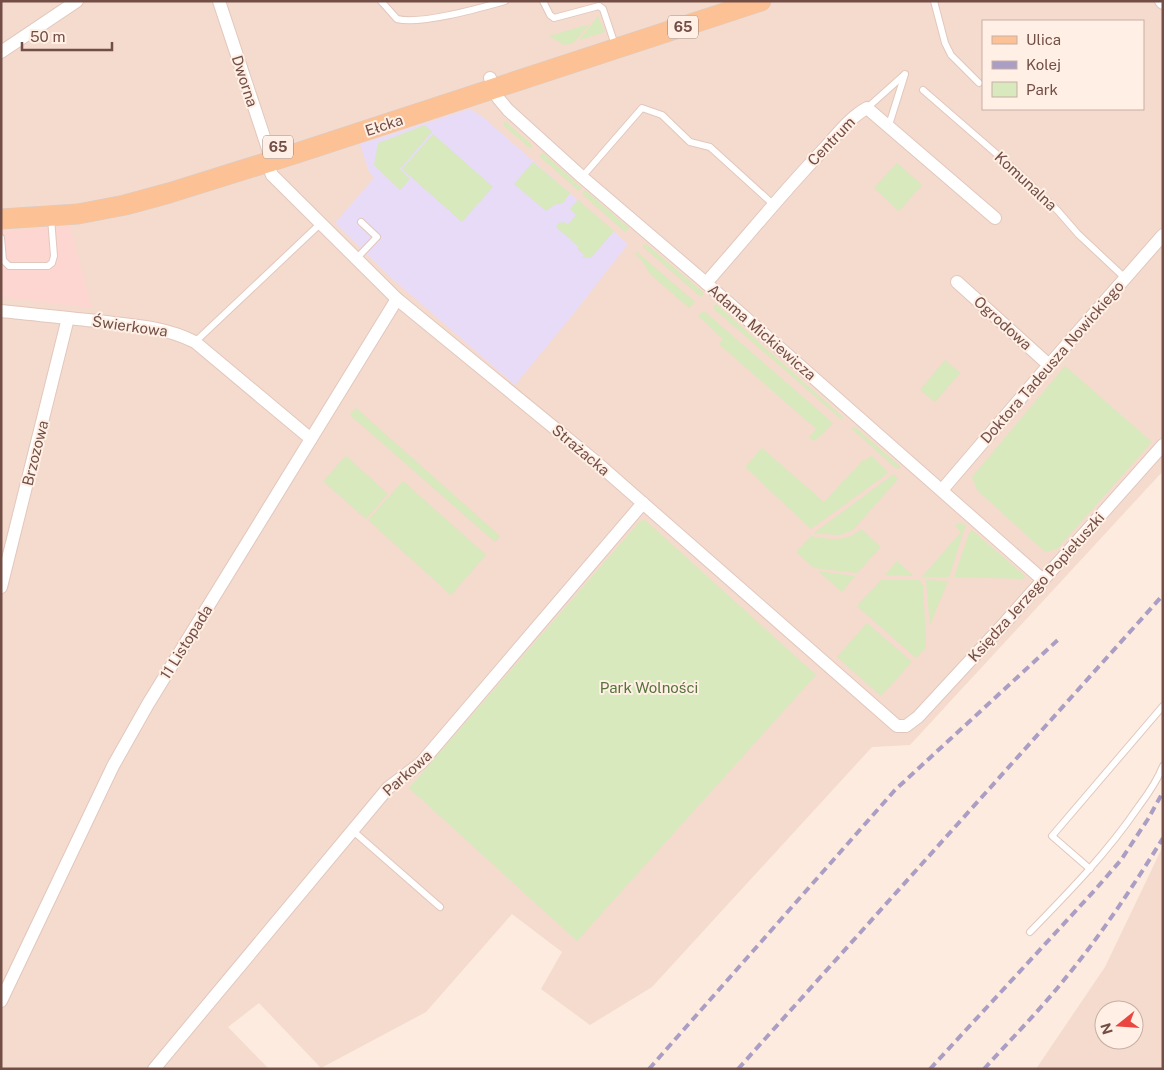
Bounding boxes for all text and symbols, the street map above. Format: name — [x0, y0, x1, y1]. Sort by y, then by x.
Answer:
road number: 65 — [668, 16, 698, 38]
scale bar — [22, 20, 112, 52]
legend — [982, 20, 1144, 110]
text: 50 m — [30, 28, 65, 45]
text: Ulica — [1026, 31, 1061, 48]
street label: Dworna — [229, 53, 261, 109]
text: Kolej — [1026, 56, 1061, 73]
text: Park — [1026, 81, 1058, 98]
street label: Ełcka — [363, 111, 405, 139]
street label: Centrum — [804, 113, 858, 169]
road number: 65 — [263, 136, 293, 158]
street label: Komunalna — [992, 148, 1060, 214]
street label: Doktora Tadeusza Nowickiego — [977, 277, 1127, 447]
street label: Adama Mickiewicza — [705, 281, 819, 383]
street label: Ogrodowa — [971, 293, 1035, 353]
street label: Świerkowa — [91, 311, 169, 340]
street label: Brzozowa — [19, 419, 51, 487]
street label: Strażacka — [549, 421, 613, 479]
street label: Księdza Jerzego Popiełuszki — [965, 509, 1107, 665]
street label: 11 Listopada — [156, 602, 216, 682]
park label: Park Wolności — [600, 679, 698, 696]
street label: Parkowa — [379, 747, 435, 799]
north arrow — [1094, 1000, 1144, 1050]
text: N — [1097, 1021, 1116, 1036]

